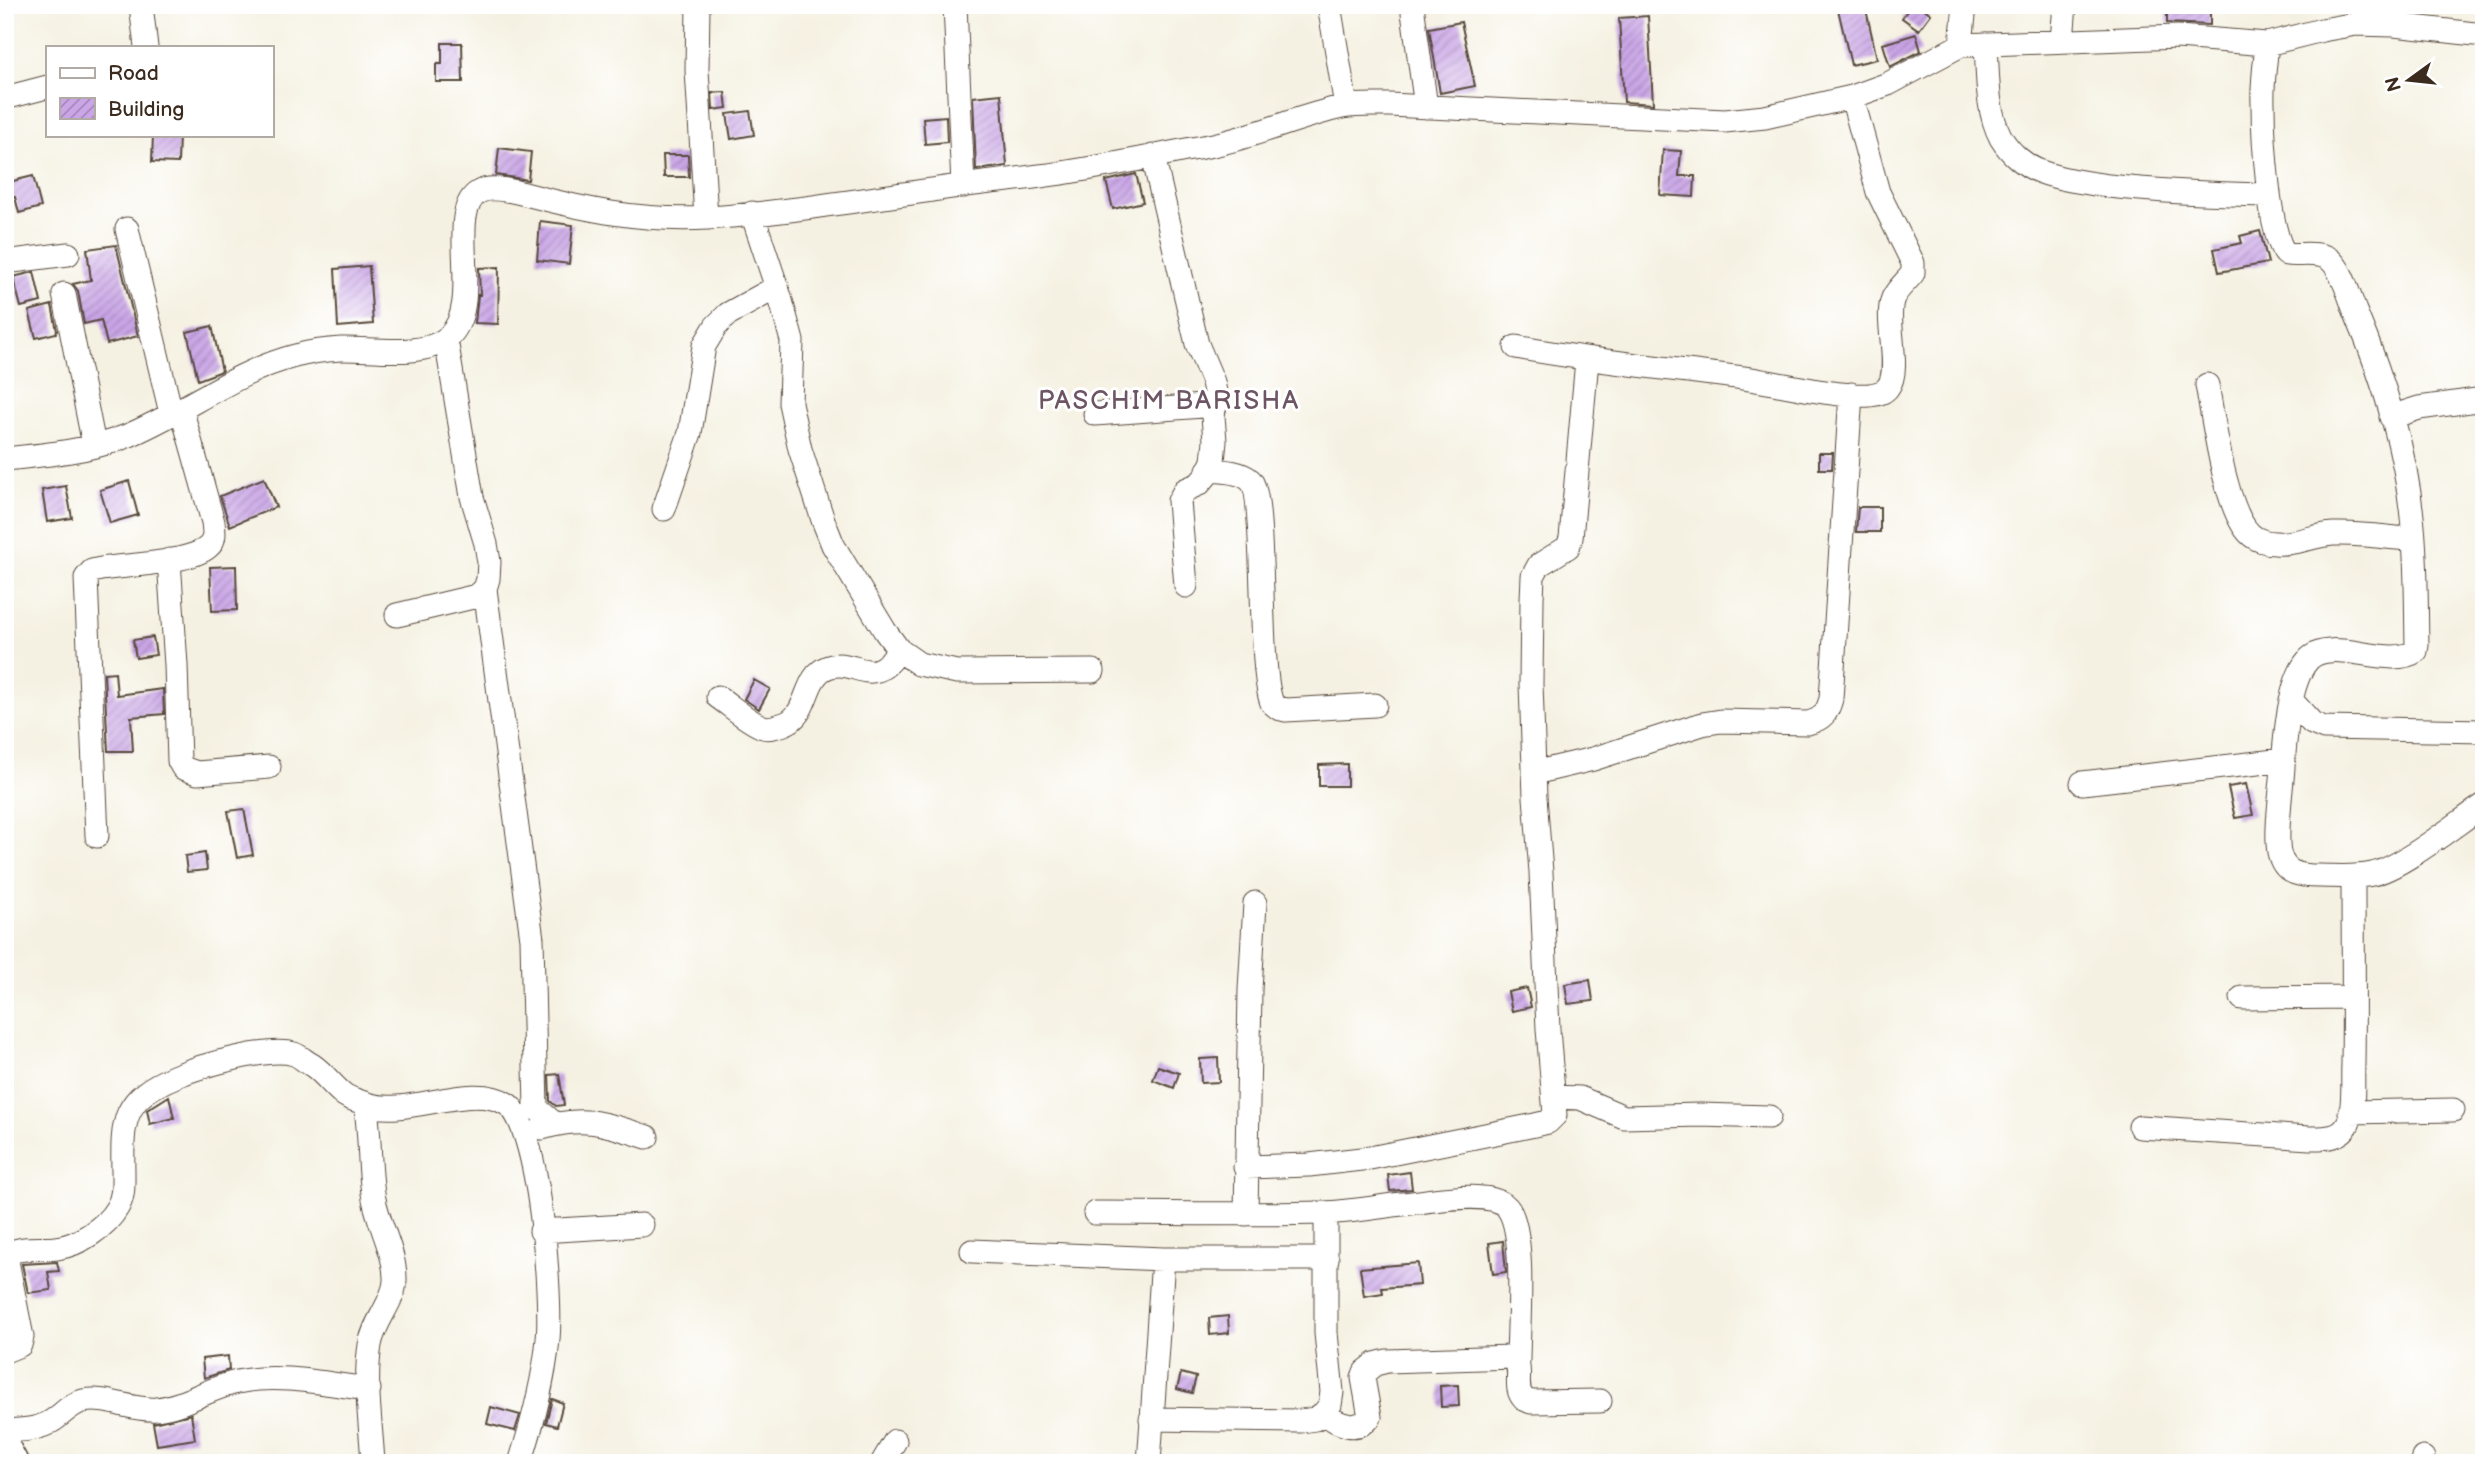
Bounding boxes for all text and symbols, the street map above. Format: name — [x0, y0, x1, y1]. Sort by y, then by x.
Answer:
legend — [46, 46, 273, 136]
north arrow — [2374, 46, 2444, 116]
text: Road — [108, 61, 159, 86]
text: N — [2381, 74, 2407, 94]
text: Building — [108, 97, 184, 122]
district label: PASCHIM BARISHA — [1038, 386, 1300, 417]

